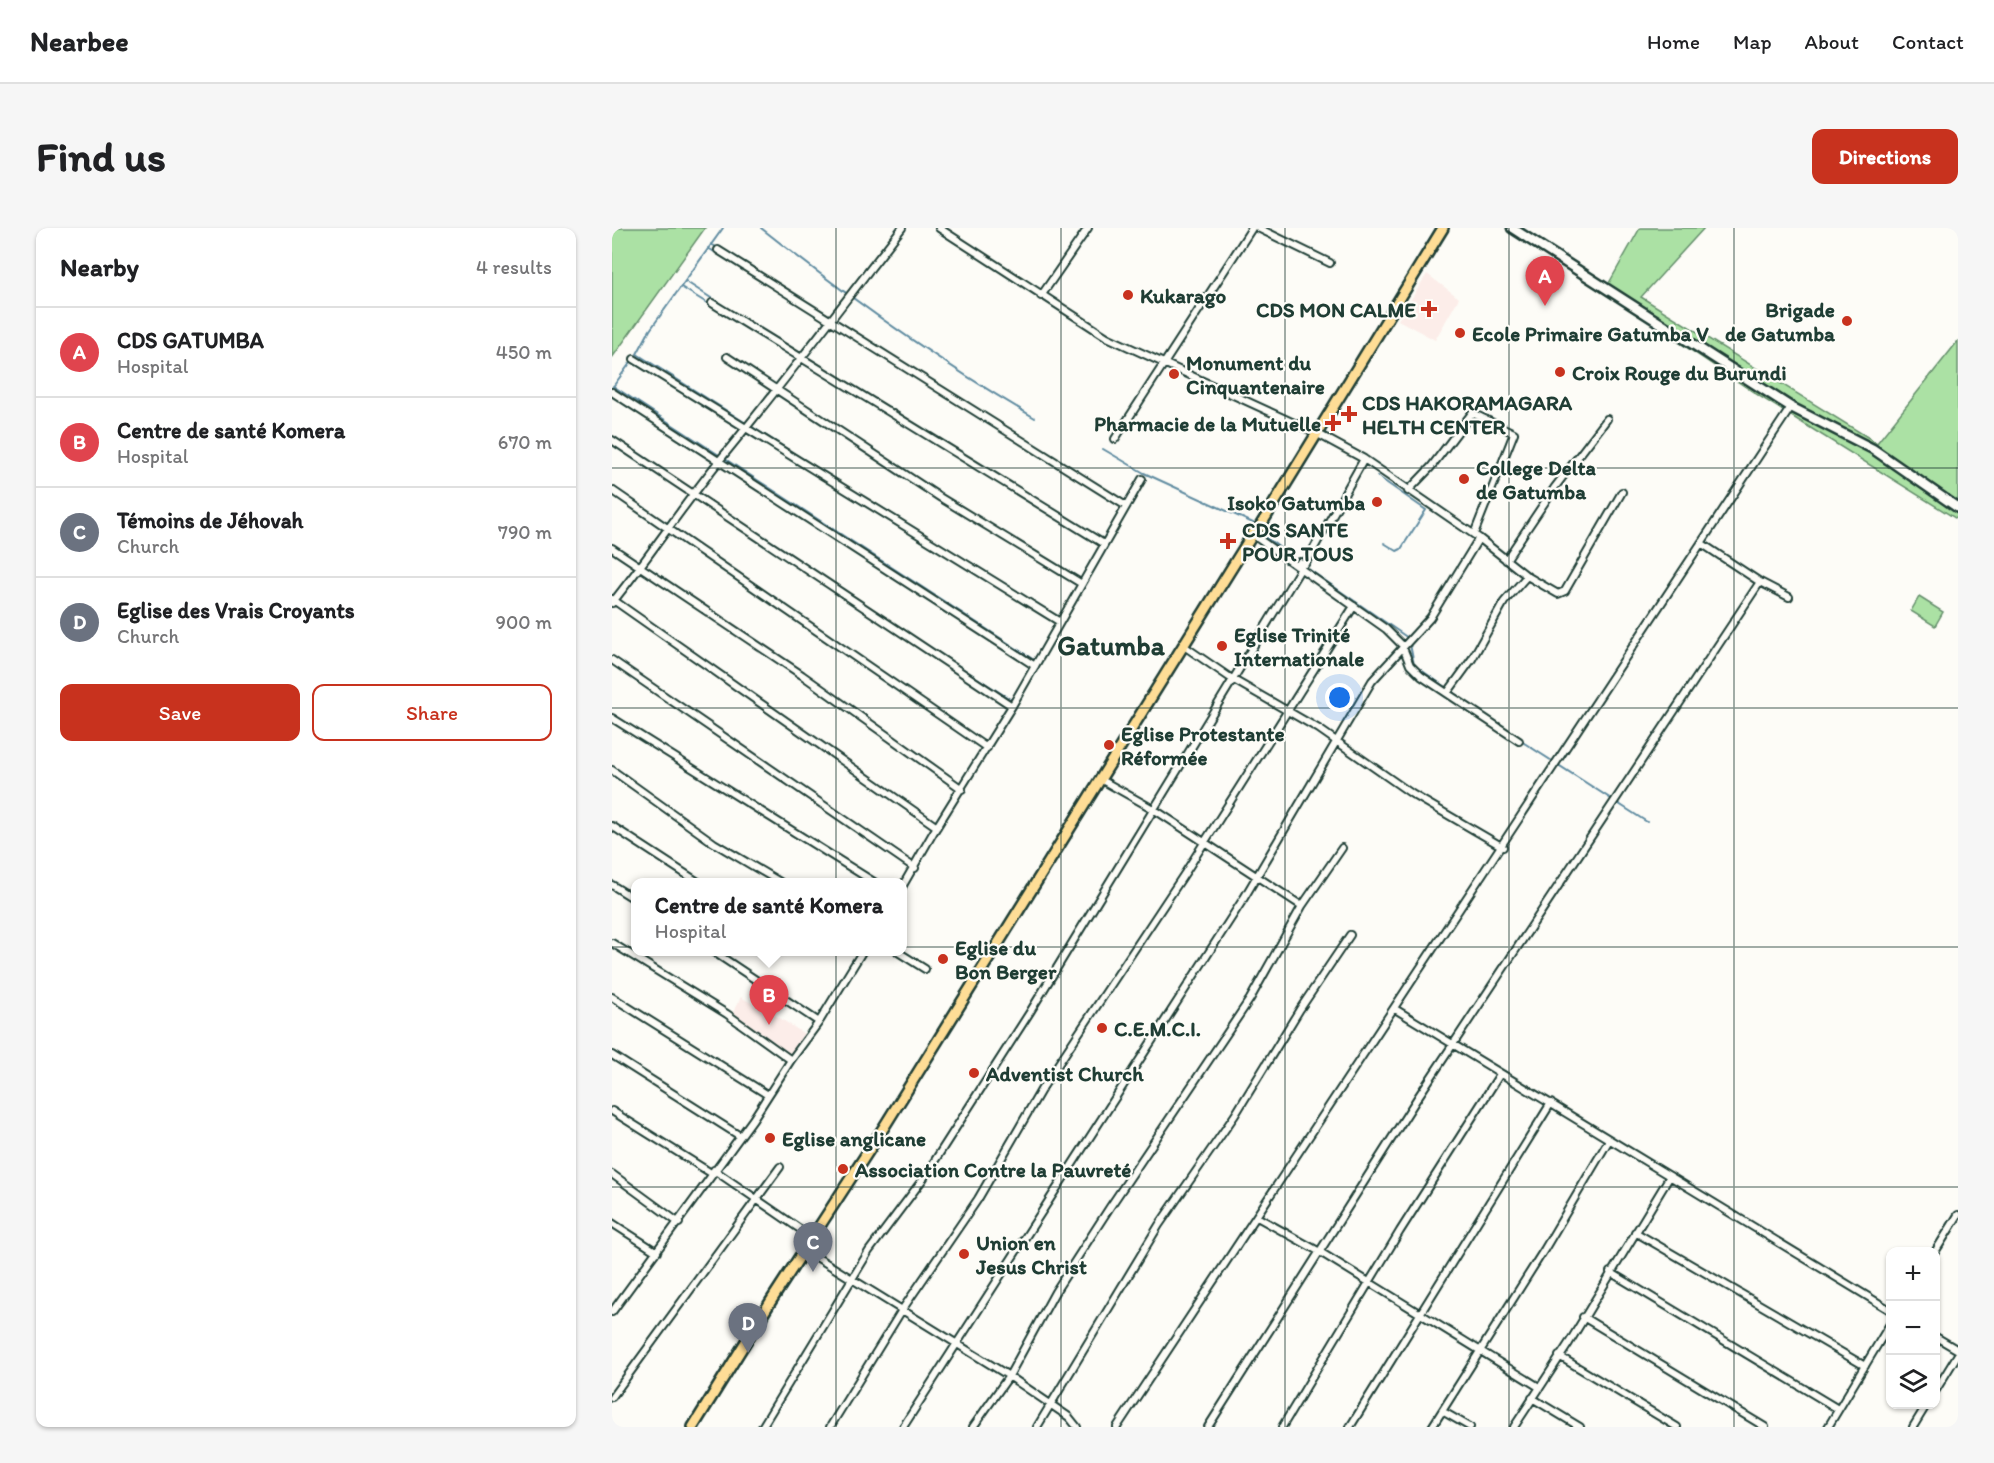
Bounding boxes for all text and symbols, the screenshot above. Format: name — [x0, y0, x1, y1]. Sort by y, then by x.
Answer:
text: Nearbee — [30, 24, 129, 58]
text: Home — [1647, 29, 1700, 54]
text: Map — [1733, 29, 1772, 54]
text: About — [1805, 29, 1859, 54]
text: Contact — [1892, 29, 1964, 54]
button: Directions — [1812, 129, 1958, 184]
text: Find us — [36, 131, 166, 182]
text: Nearby — [60, 251, 139, 283]
text: 4 results — [476, 255, 552, 279]
pin: A — [1526, 256, 1564, 306]
place label: Kukarago — [1140, 283, 1227, 309]
marker: Kukarago — [1121, 288, 1135, 302]
place label: CDS MON CALME — [1256, 297, 1416, 322]
place label: Brigade de Gatumba — [1725, 297, 1836, 346]
marker: CDS MON CALME — [1420, 300, 1438, 318]
marker: Brigade de Gatumba — [1840, 314, 1854, 328]
place label: Ecole Primaire Gatumba V — [1472, 321, 1709, 346]
marker: Ecole Primaire Gatumba V — [1453, 326, 1467, 340]
text: CDS GATUMBA — [117, 327, 264, 354]
text: A — [73, 340, 86, 364]
text: 450 m — [496, 340, 552, 364]
place label: Monument du Cinquantenaire — [1186, 350, 1325, 400]
text: Hospital — [117, 354, 189, 378]
place label: Croix Rouge du Burundi — [1572, 360, 1787, 386]
marker: Croix Rouge du Burundi — [1553, 365, 1567, 379]
marker: Monument du Cinquantenaire — [1167, 367, 1181, 381]
place label: CDS HAKORAMAGARA HELTH CENTER — [1362, 390, 1573, 439]
marker: CDS HAKORAMAGARA HELTH CENTER — [1340, 405, 1358, 423]
place label: Pharmacie de la Mutuelle — [1094, 411, 1321, 436]
marker: Pharmacie de la Mutuelle — [1326, 416, 1340, 430]
text: Centre de santé Komera — [117, 417, 345, 444]
text: B — [73, 430, 86, 454]
text: 670 m — [498, 430, 552, 454]
text: Hospital — [117, 444, 189, 468]
place label: College Delta de Gatumba — [1476, 455, 1596, 504]
marker: College Delta de Gatumba — [1457, 472, 1471, 486]
place label: Isoko Gatumba — [1227, 490, 1366, 515]
marker: Isoko Gatumba — [1370, 495, 1384, 509]
text: Témoins de Jéhovah — [117, 507, 303, 534]
place label: CDS SANTE POUR TOUS — [1242, 517, 1354, 566]
text: C — [73, 520, 86, 544]
text: 790 m — [498, 520, 552, 544]
marker: CDS SANTE POUR TOUS — [1219, 532, 1237, 550]
text: Church — [117, 534, 179, 558]
text: Eglise des Vrais Croyants — [117, 597, 355, 624]
text: D — [73, 610, 86, 634]
text: 900 m — [496, 610, 552, 634]
place label: Eglise Trinité Internationale — [1234, 622, 1364, 671]
text: Church — [117, 624, 179, 648]
district label: Gatumba — [1057, 629, 1166, 662]
marker: Eglise Trinité Internationale — [1215, 639, 1229, 653]
your location — [1325, 683, 1354, 712]
button: Save — [60, 684, 300, 741]
button: Share — [312, 684, 552, 741]
place label: Eglise Protestante Réformée — [1121, 721, 1285, 770]
marker: Eglise Protestante Réformée — [1102, 738, 1116, 752]
popup — [631, 878, 907, 956]
text: Centre de santé Komera — [655, 892, 883, 919]
text: Hospital — [655, 919, 726, 943]
place label: Eglise du Bon Berger — [955, 935, 1057, 985]
marker: Eglise du Bon Berger — [936, 952, 950, 966]
pin: B — [750, 976, 788, 1025]
place label: C.E.M.C.I. — [1114, 1016, 1201, 1041]
marker: C.E.M.C.I. — [1095, 1021, 1109, 1035]
place label: Adventist Church — [985, 1061, 1144, 1086]
marker: Adventist Church — [967, 1066, 981, 1080]
place label: Eglise anglicane — [782, 1126, 926, 1152]
marker: Eglise anglicane — [763, 1131, 777, 1145]
place label: Association Contre la Pauvreté — [854, 1157, 1131, 1182]
marker: Association Contre la Pauvreté — [836, 1162, 850, 1176]
pin: C — [794, 1222, 832, 1272]
place label: Union en Jesus Christ — [975, 1230, 1087, 1279]
marker: Union en Jesus Christ — [957, 1247, 971, 1261]
map controls — [1886, 1247, 1940, 1409]
button: + — [1886, 1247, 1940, 1301]
button: − — [1886, 1301, 1940, 1355]
pin: D — [728, 1304, 768, 1353]
button: layers — [1886, 1355, 1940, 1409]

